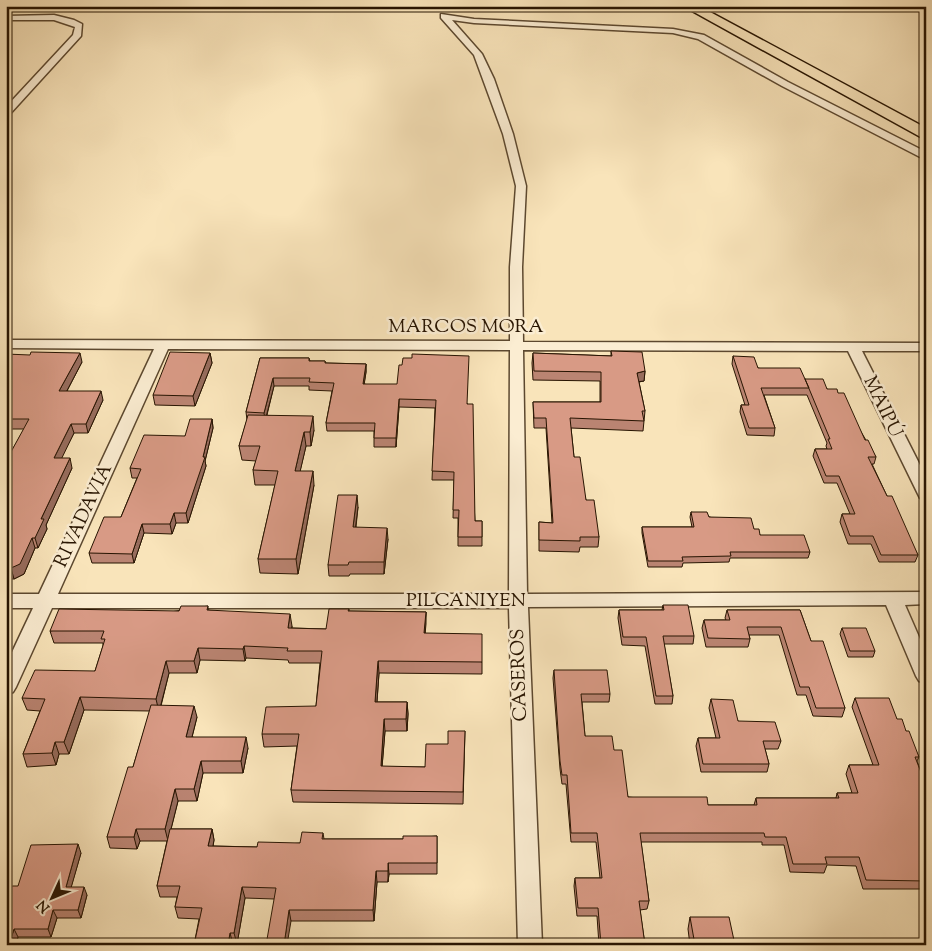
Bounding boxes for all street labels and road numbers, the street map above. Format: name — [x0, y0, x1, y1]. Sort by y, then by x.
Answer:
street label: MARCOS MORA — [388, 314, 544, 341]
street label: MAIPÚ — [856, 372, 909, 443]
street label: RIVADAVIA — [48, 459, 120, 572]
street label: PILCANIYEN — [406, 588, 526, 615]
street label: CASEROS — [505, 628, 535, 722]

